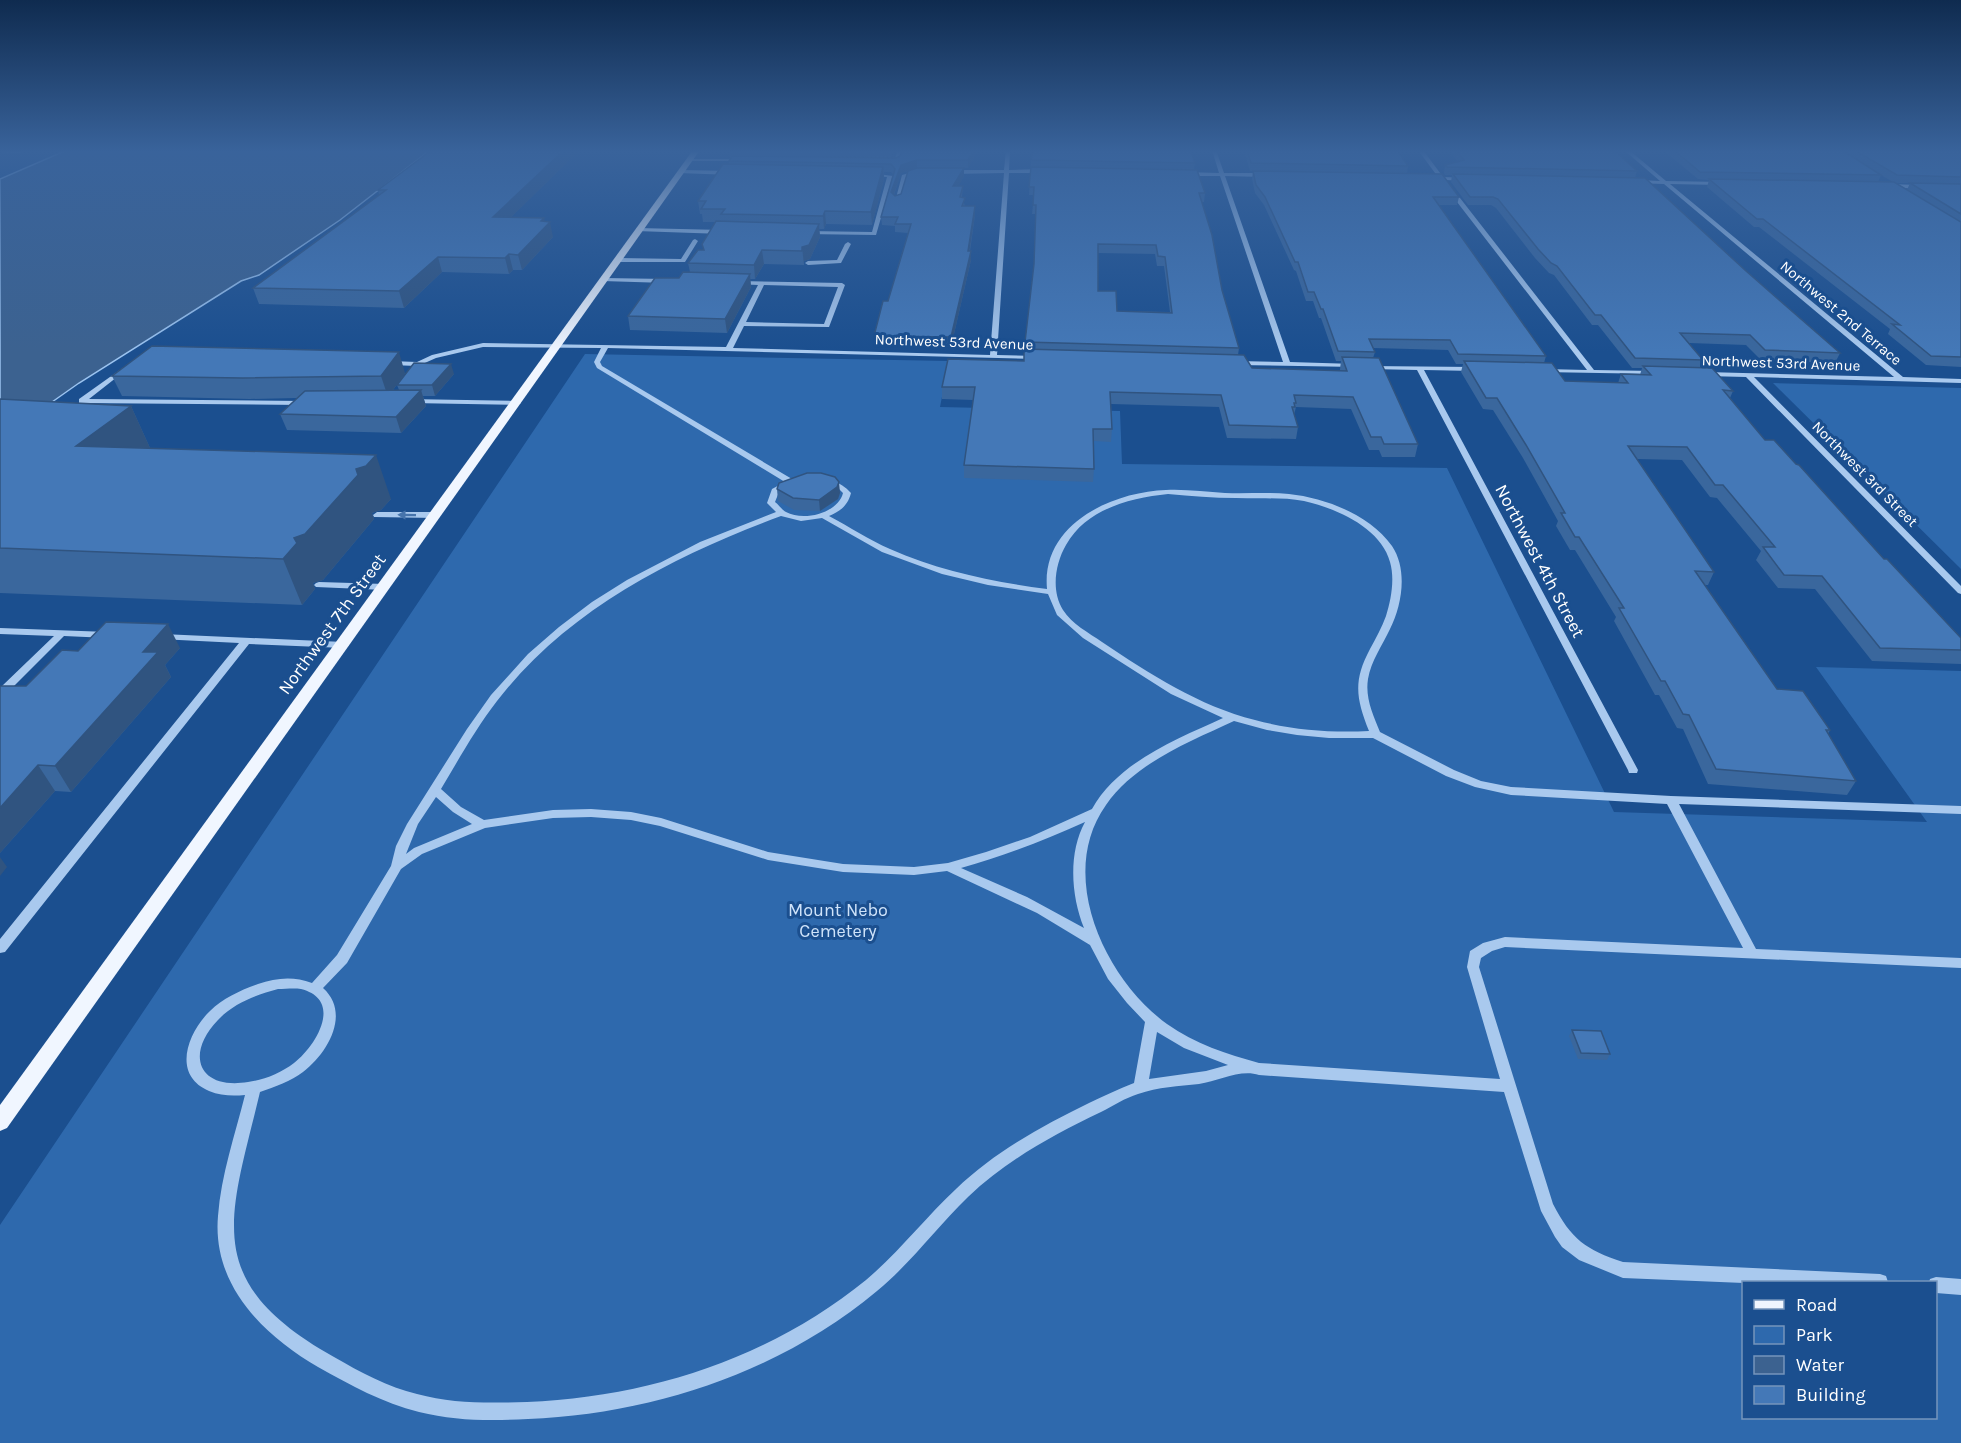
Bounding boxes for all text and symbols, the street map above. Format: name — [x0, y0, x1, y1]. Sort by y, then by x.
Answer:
street label: Northwest 2nd Terrace — [1777, 257, 1905, 369]
street label: Northwest 53rd Avenue — [874, 330, 1034, 354]
street label: Northwest 53rd Avenue — [1701, 351, 1861, 375]
street label: Northwest 3rd Street — [1808, 417, 1922, 531]
street label: Northwest 4th Street — [1490, 481, 1590, 642]
one-way arrow — [397, 510, 416, 520]
street label: Northwest 7th Street — [273, 549, 391, 699]
park label: Mount Nebo Cemetery — [788, 899, 888, 942]
legend — [1742, 1281, 1937, 1419]
text: Road — [1796, 1294, 1837, 1316]
text: Park — [1796, 1324, 1833, 1346]
text: Water — [1796, 1354, 1844, 1376]
text: Building — [1796, 1384, 1866, 1406]

